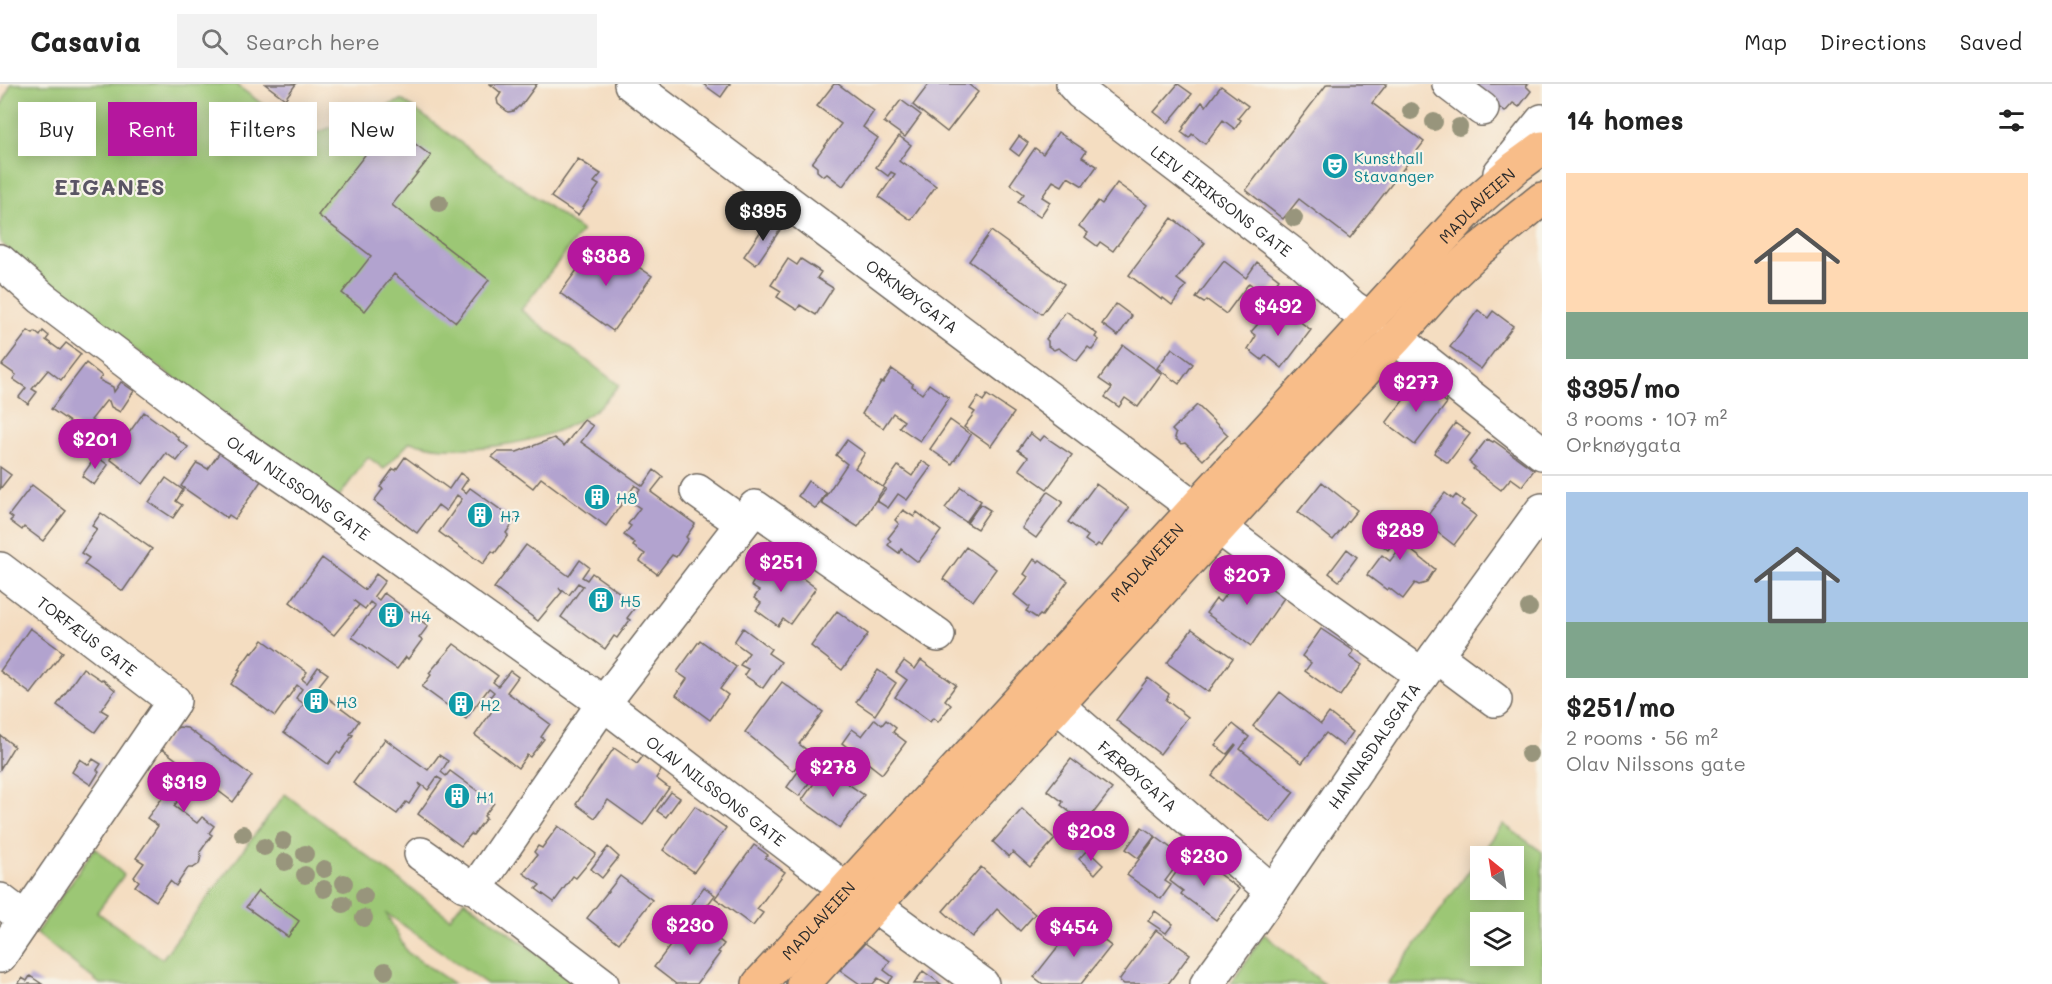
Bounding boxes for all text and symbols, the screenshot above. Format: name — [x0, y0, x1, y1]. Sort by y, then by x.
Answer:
search box — [177, 14, 597, 68]
text: Casavia — [30, 23, 141, 59]
icon: search — [198, 25, 231, 58]
text: Search here — [246, 27, 380, 56]
text: Map — [1744, 28, 1787, 55]
text: Directions — [1820, 28, 1927, 55]
text: Saved — [1960, 28, 2022, 55]
chip: Buy — [18, 102, 96, 156]
chip: Rent — [108, 102, 197, 156]
chip: Filters — [209, 102, 317, 156]
chip: New — [329, 102, 416, 156]
text: 14 homes — [1566, 103, 1684, 137]
icon: filters — [1995, 104, 2028, 137]
street label: LEIV EIRIKSONS GATE — [1147, 140, 1297, 261]
place label: Kunsthall Stavanger — [1354, 147, 1435, 186]
theatre icon: Kunsthall Stavanger — [1320, 151, 1350, 181]
street label: MADLAVEIEN — [1433, 163, 1519, 247]
district label: EIGANES — [54, 172, 166, 201]
pin: $395 — [727, 191, 799, 242]
text: $395 — [739, 197, 787, 223]
icon: home — [1743, 212, 1851, 320]
pin: $388 — [570, 236, 642, 287]
text: $388 — [581, 242, 631, 268]
street label: ORKNØYGATA — [862, 254, 963, 337]
pin: $492 — [1242, 286, 1314, 337]
text: $492 — [1254, 292, 1302, 318]
pin: $277 — [1380, 362, 1452, 413]
text: $277 — [1393, 368, 1439, 394]
text: $395/mo — [1566, 371, 1680, 405]
text: 3 rooms · 107 m² — [1566, 405, 1727, 431]
pin: $201 — [59, 419, 131, 470]
text: $201 — [72, 425, 118, 451]
street label: OLAV NILSSONS GATE — [223, 430, 375, 544]
text: Orknøygata — [1566, 431, 1681, 457]
building icon: H8 — [582, 482, 612, 512]
place label: H8 — [616, 487, 637, 508]
building icon: H7 — [465, 500, 495, 530]
place label: H7 — [500, 505, 520, 526]
pin: $289 — [1364, 510, 1436, 561]
text: $289 — [1376, 516, 1424, 542]
street label: MADLAVEIEN — [1105, 518, 1188, 605]
icon: home — [1743, 531, 1851, 639]
pin: $251 — [745, 542, 817, 593]
text: $251 — [759, 548, 803, 574]
pin: $207 — [1211, 555, 1283, 606]
text: $207 — [1223, 561, 1271, 587]
building icon: H5 — [586, 585, 616, 615]
place label: H5 — [620, 590, 641, 611]
street label: TORFÆUS GATE — [33, 591, 142, 680]
building icon: H4 — [376, 600, 406, 630]
place label: H4 — [410, 605, 431, 626]
street label: HANNASDALSGATA — [1323, 678, 1424, 812]
building icon: H3 — [301, 686, 331, 716]
building icon: H2 — [446, 689, 476, 719]
text: $251/mo — [1566, 690, 1675, 724]
place label: H3 — [336, 691, 357, 712]
place label: H2 — [480, 694, 500, 715]
text: 2 rooms · 56 m² — [1566, 724, 1718, 750]
street label: OLAV NILSSONS GATE — [642, 730, 790, 850]
street label: FÆRØYGATA — [1094, 735, 1182, 815]
pin: $278 — [797, 747, 869, 798]
text: Olav Nilssons gate — [1566, 750, 1746, 776]
text: $278 — [809, 753, 857, 779]
pin: $319 — [148, 762, 220, 813]
text: $319 — [161, 768, 207, 794]
building icon: H1 — [442, 781, 472, 811]
place label: H1 — [476, 786, 495, 807]
pin: $203 — [1055, 811, 1127, 862]
text: $203 — [1067, 817, 1115, 843]
pin: $230 — [1168, 836, 1240, 887]
text: $230 — [1180, 842, 1228, 868]
north arrow — [1470, 846, 1524, 900]
map controls — [1470, 846, 1524, 966]
street label: MADLAVEIEN — [776, 876, 859, 964]
pin: $230 — [654, 905, 726, 956]
pin: $454 — [1038, 907, 1110, 958]
text: $230 — [666, 911, 714, 937]
button: layers — [1470, 912, 1524, 966]
text: $454 — [1049, 913, 1099, 939]

